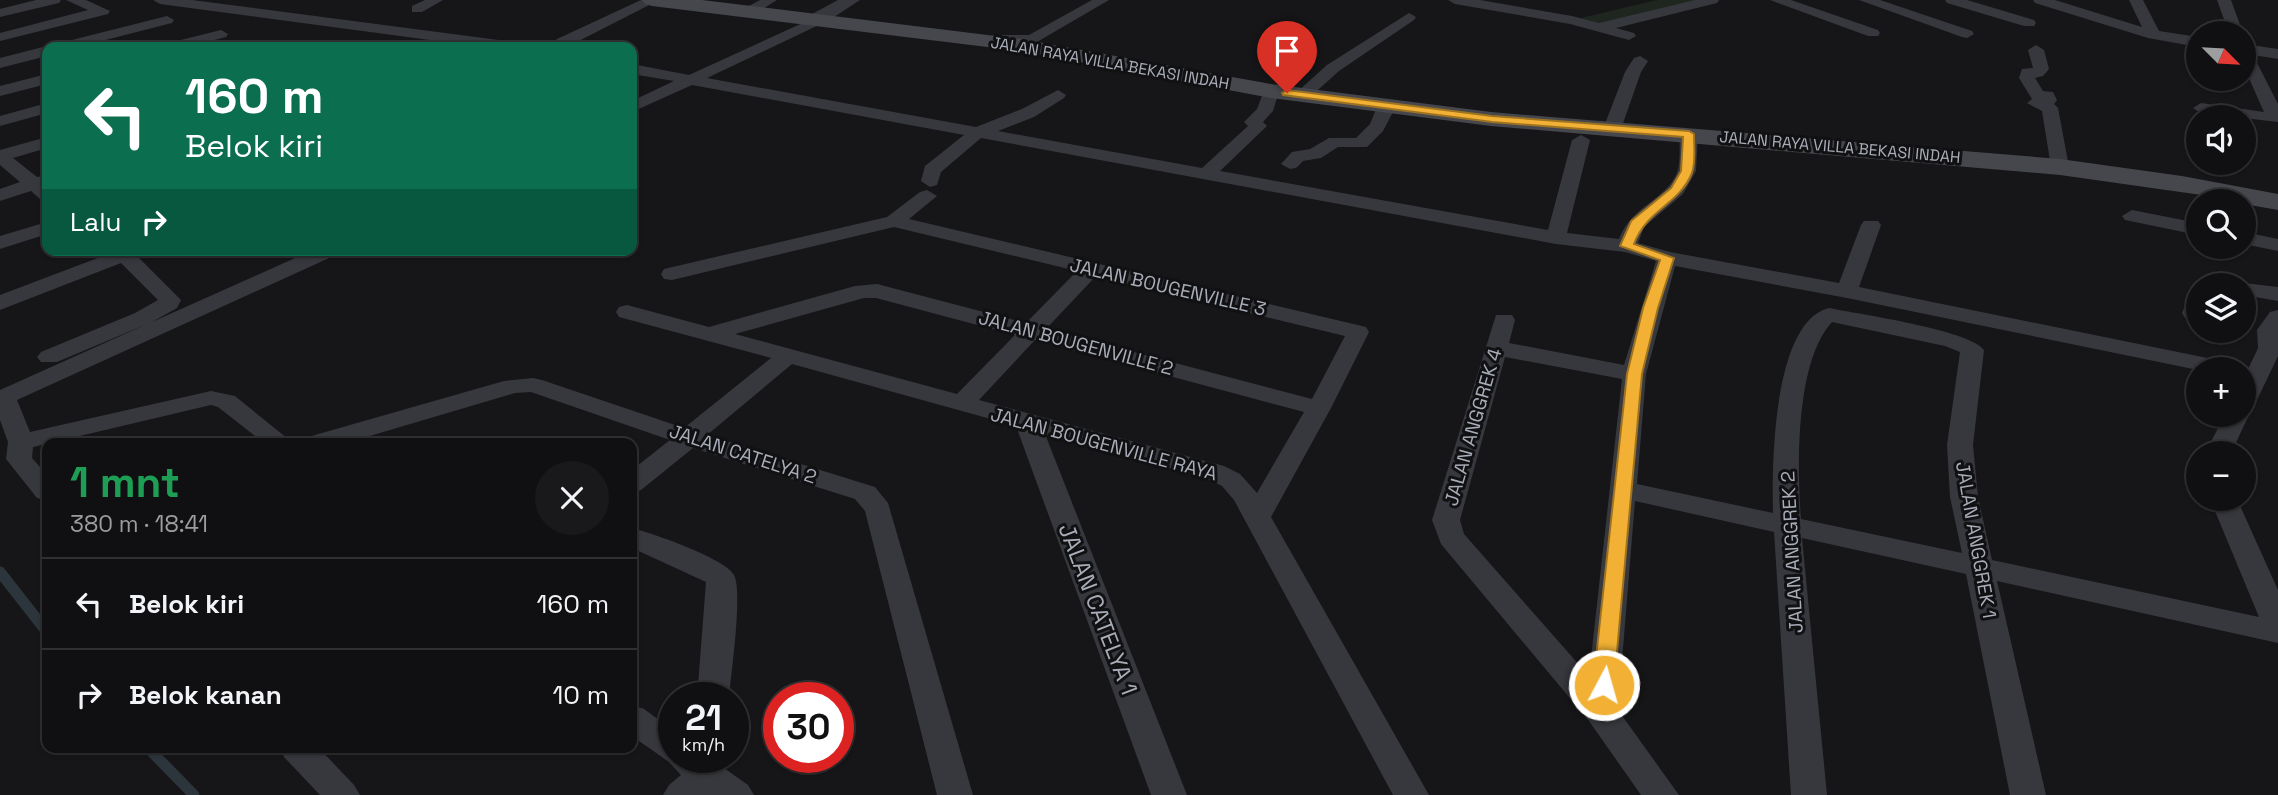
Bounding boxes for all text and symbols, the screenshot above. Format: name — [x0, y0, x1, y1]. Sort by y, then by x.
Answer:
pin — [1257, 21, 1317, 93]
north arrow — [2186, 21, 2256, 91]
map controls — [2186, 21, 2256, 511]
street label: JALAN RAYA VILLA BEKASI INDAH — [989, 32, 1231, 94]
icon: arrive — [1268, 32, 1306, 70]
text: 160 m — [185, 65, 323, 127]
icon: left — [70, 70, 161, 161]
button: sound — [2186, 105, 2256, 175]
text: Belok kiri — [185, 126, 323, 166]
street label: JALAN RAYA VILLA BEKASI INDAH — [1719, 126, 1961, 168]
button: search — [2186, 189, 2256, 259]
icon: right — [135, 203, 173, 241]
text: Lalu — [70, 205, 121, 239]
street label: JALAN BOUGENVILLE 3 — [1068, 252, 1268, 322]
button: layers — [2186, 273, 2256, 343]
street label: JALAN BOUGENVILLE 2 — [976, 305, 1176, 381]
street label: JALAN ANGGREK 4 — [1439, 345, 1508, 509]
button: + — [2186, 357, 2256, 427]
street label: JALAN BOUGENVILLE RAYA — [988, 402, 1220, 486]
street label: JALAN CATELYA 2 — [666, 418, 820, 490]
button: − — [2186, 441, 2256, 511]
text: 1 mnt — [70, 456, 180, 509]
street label: JALAN ANGGREK 1 — [1950, 460, 2002, 620]
button: close — [535, 461, 609, 535]
street label: JALAN ANGGREK 2 — [1775, 470, 1809, 634]
text: 380 m · 18:41 — [70, 509, 208, 539]
street label: JALAN CATELYA 1 — [1052, 519, 1144, 699]
icon: left — [70, 585, 108, 623]
text: Belok kiri — [129, 587, 244, 621]
text: 160 m — [537, 587, 609, 621]
position arrow — [1567, 648, 1641, 722]
icon: right — [70, 676, 108, 714]
text: Belok kanan — [129, 678, 282, 712]
text: 10 m — [552, 678, 609, 712]
speed limit sign: 30 — [763, 682, 854, 773]
text: 21 — [685, 696, 722, 740]
text: km/h — [682, 733, 725, 756]

